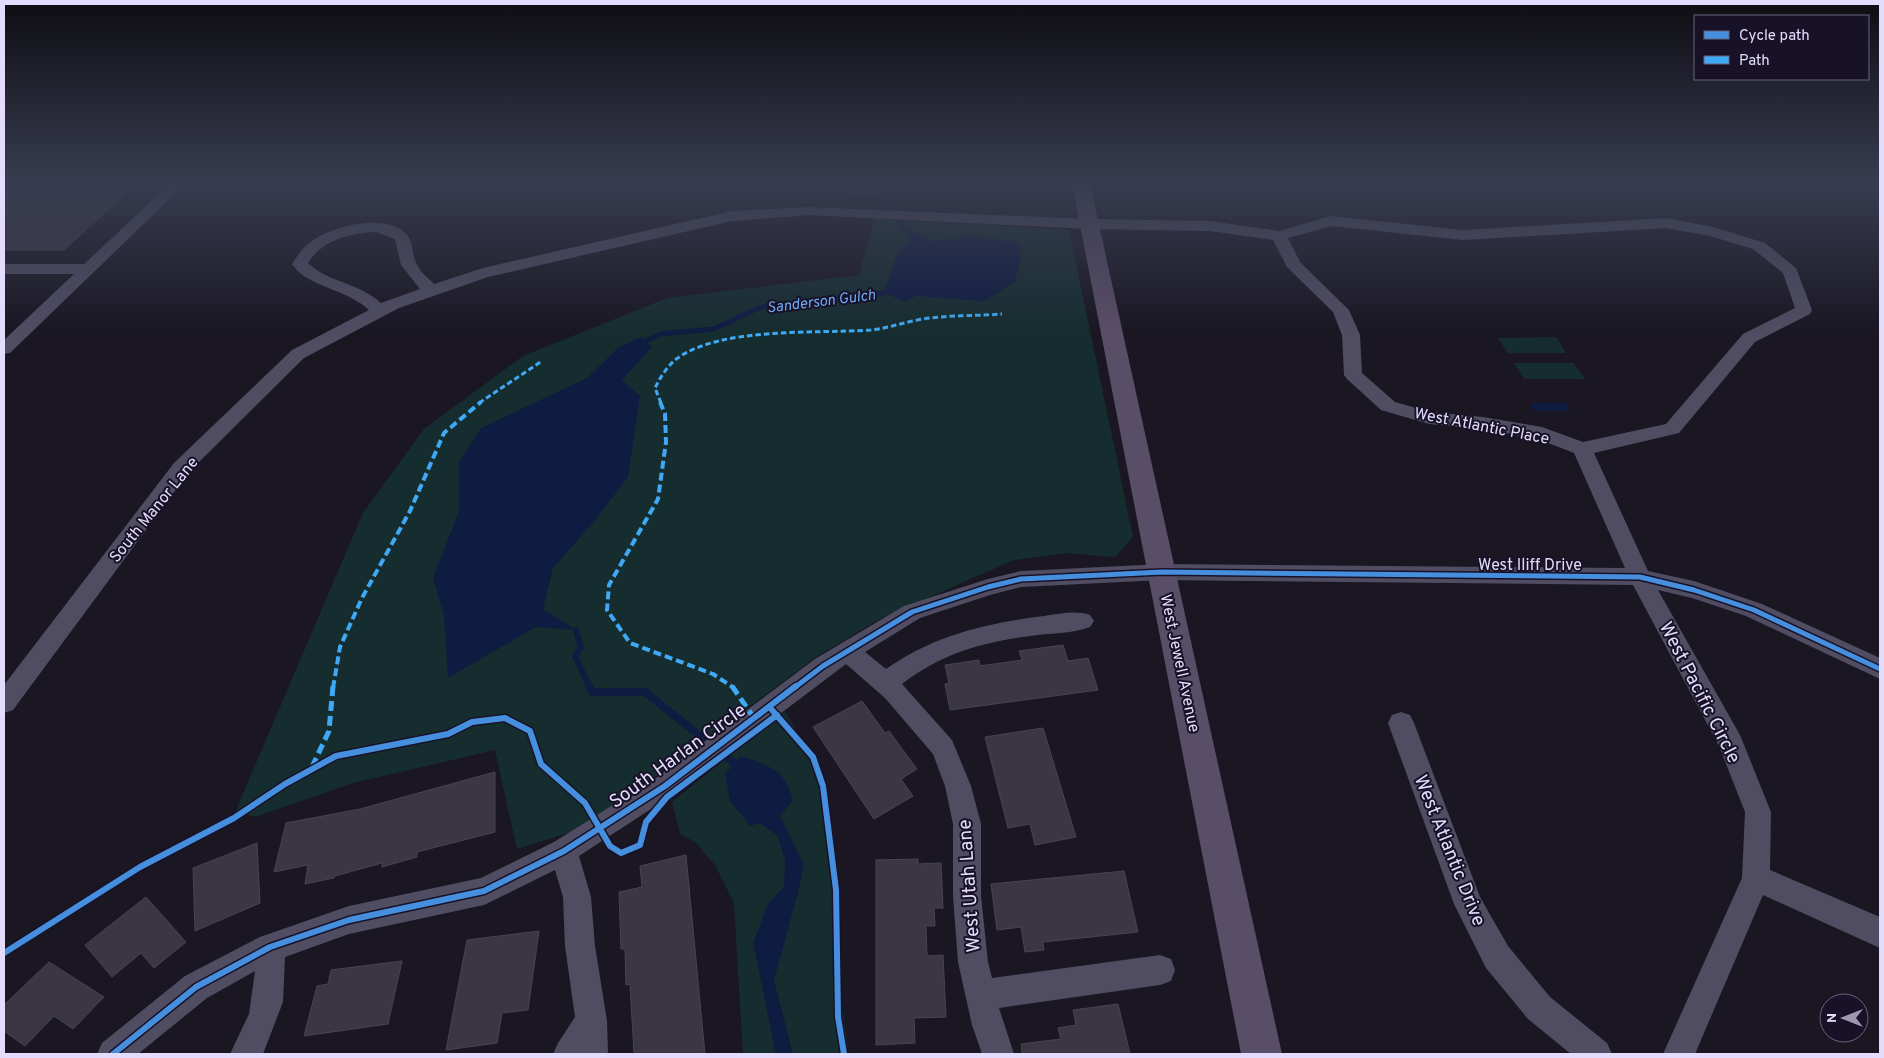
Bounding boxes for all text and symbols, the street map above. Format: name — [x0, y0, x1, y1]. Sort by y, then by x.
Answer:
legend — [1694, 15, 1869, 80]
text: Cycle path — [1739, 27, 1810, 46]
text: Path — [1739, 52, 1770, 71]
water label: Sanderson Gulch — [766, 286, 877, 319]
street label: West Atlantic Place — [1412, 404, 1551, 450]
street label: South Manor Lane — [106, 453, 203, 567]
street label: West Iliff Drive — [1478, 556, 1582, 576]
street label: West Jewell Avenue — [1155, 592, 1203, 734]
street label: West Pacific Circle — [1653, 618, 1745, 768]
street label: South Harlan Circle — [605, 699, 751, 814]
street label: West Atlantic Drive — [1408, 772, 1490, 930]
street label: West Utah Lane — [953, 819, 987, 953]
north arrow — [1819, 993, 1869, 1043]
text: N — [1824, 1013, 1841, 1023]

